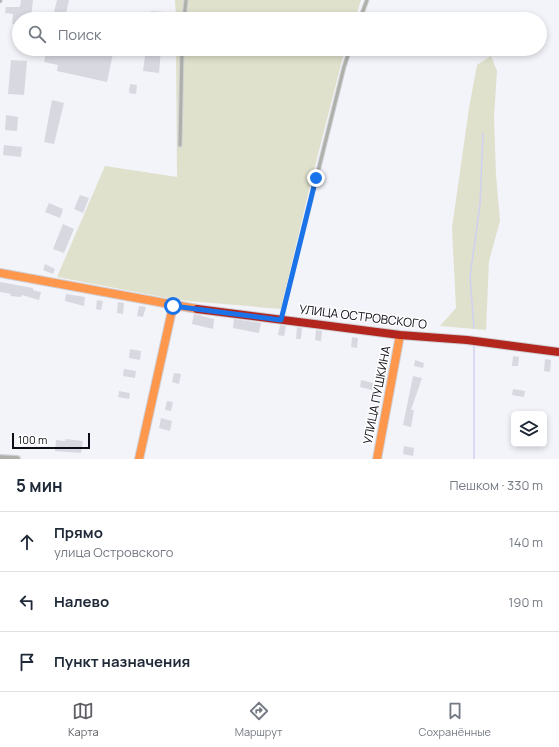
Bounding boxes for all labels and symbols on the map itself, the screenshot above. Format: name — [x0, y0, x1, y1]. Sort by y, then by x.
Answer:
route end — [307, 169, 325, 187]
route start — [164, 297, 182, 315]
street label: УЛИЦА ОСТРОВСКОГО — [298, 300, 428, 333]
street label: УЛИЦА ПУШКИНА — [359, 344, 394, 445]
scale bar — [12, 431, 90, 450]

